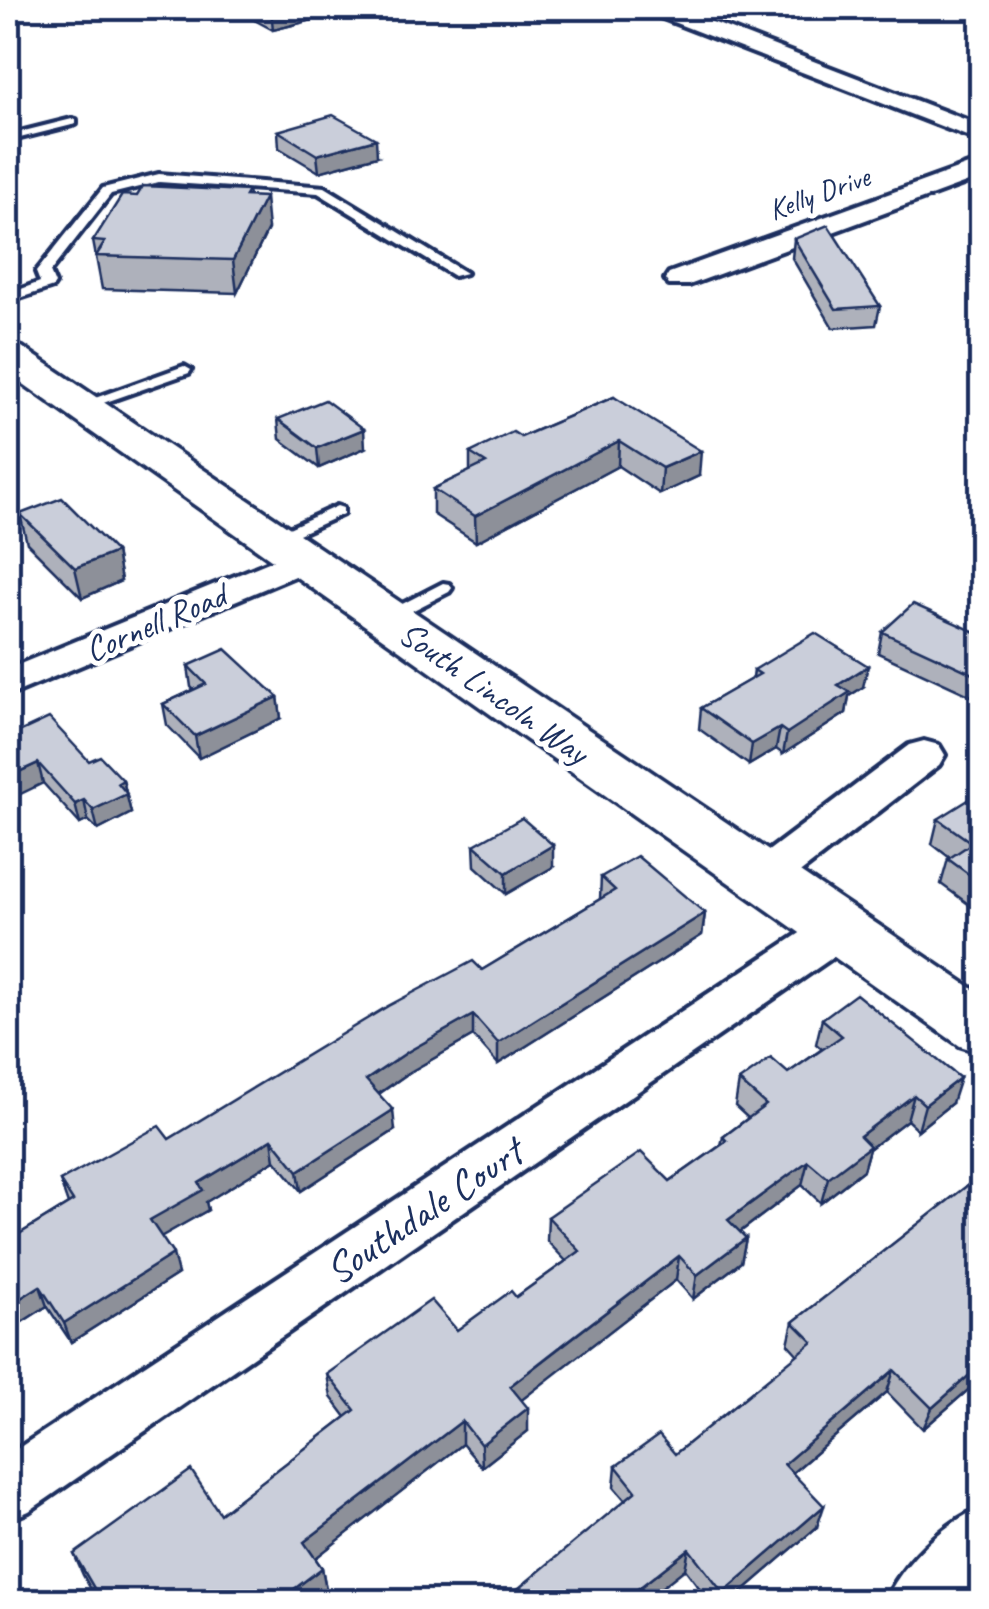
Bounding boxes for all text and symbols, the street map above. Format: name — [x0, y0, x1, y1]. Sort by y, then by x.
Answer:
street label: Kelly Drive — [763, 156, 877, 229]
street label: Cornell Road — [78, 571, 237, 672]
street label: South Lincoln Way — [390, 611, 600, 776]
street label: Southdale Court — [315, 1123, 537, 1297]

